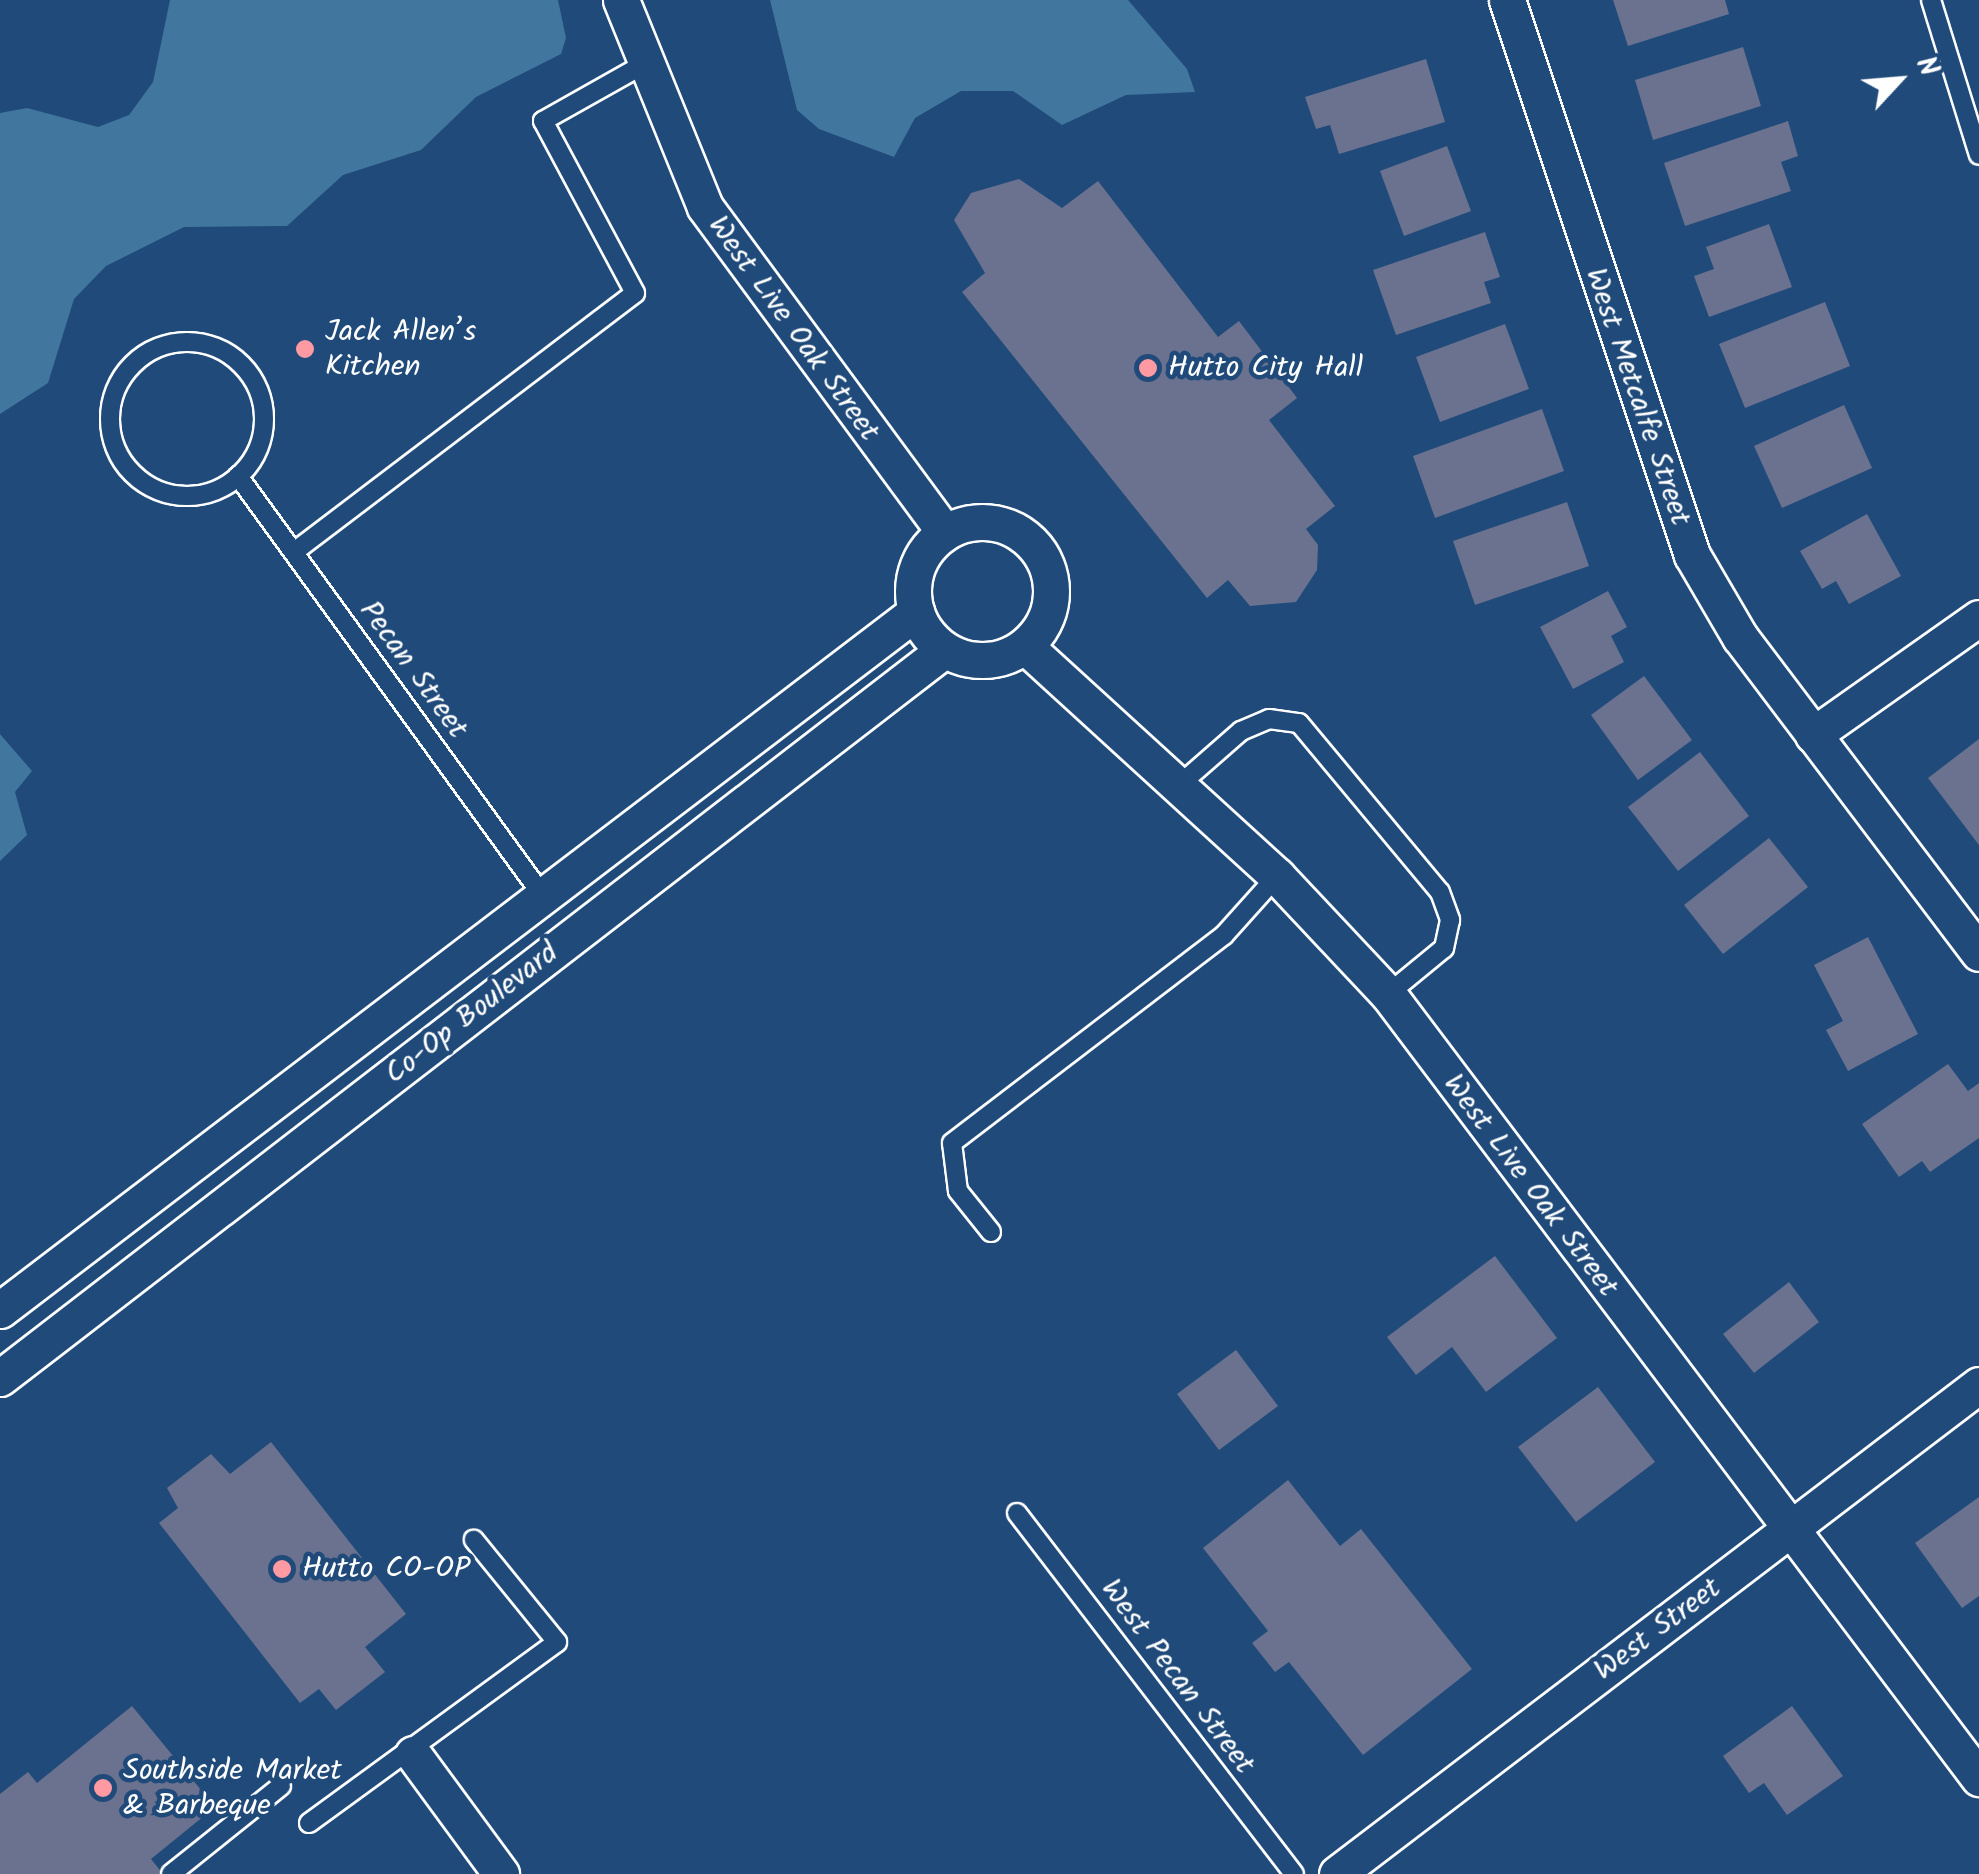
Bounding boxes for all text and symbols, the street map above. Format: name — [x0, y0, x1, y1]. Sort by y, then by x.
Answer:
north arrow — [1849, 30, 1949, 130]
text: N — [1902, 49, 1951, 84]
street label: West Live Oak Street — [699, 209, 887, 449]
street label: West Metcalfe Street — [1576, 264, 1698, 530]
place label: Jack Allen’s Kitchen — [325, 314, 476, 384]
marker: Jack Allen’s Kitchen — [294, 338, 316, 360]
place label: Hutto City Hall — [1168, 350, 1363, 386]
marker: Hutto City Hall — [1137, 357, 1159, 379]
street label: Pecan Street — [351, 594, 475, 746]
street label: Co-Op Boulevard — [378, 935, 566, 1093]
street label: West Live Oak Street — [1434, 1067, 1626, 1305]
place label: Hutto CO-OP — [302, 1551, 470, 1587]
marker: Hutto CO-OP — [271, 1558, 293, 1580]
street label: West Street — [1587, 1571, 1729, 1689]
street label: West Pecan Street — [1092, 1572, 1262, 1782]
place label: Southside Market & Barbeque — [123, 1753, 342, 1824]
marker: Southside Market & Barbeque — [92, 1777, 114, 1799]

